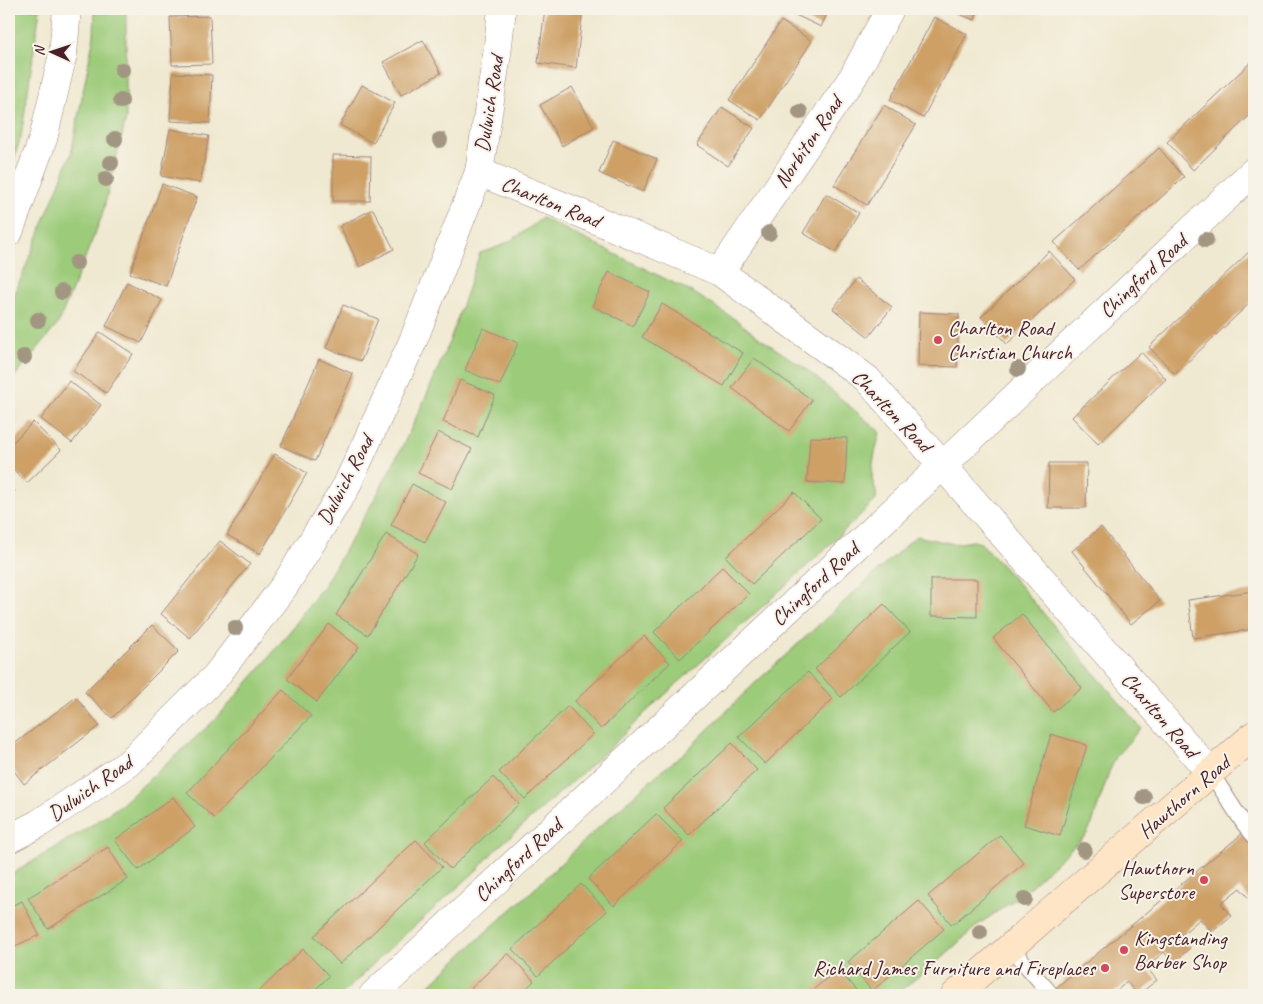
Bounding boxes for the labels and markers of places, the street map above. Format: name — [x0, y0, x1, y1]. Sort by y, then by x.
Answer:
place label: Charlton Road Christian Church — [948, 315, 1072, 365]
marker: Charlton Road Christian Church — [932, 334, 944, 346]
place label: Hawthorn Superstore — [1118, 855, 1196, 905]
marker: Hawthorn Superstore — [1198, 874, 1210, 886]
place label: Kingstanding Barber Shop — [1134, 925, 1228, 975]
marker: Kingstanding Barber Shop — [1118, 944, 1130, 956]
place label: Richard James Furniture and Fireplaces — [813, 955, 1097, 981]
marker: Richard James Furniture and Fireplaces — [1099, 962, 1111, 974]

